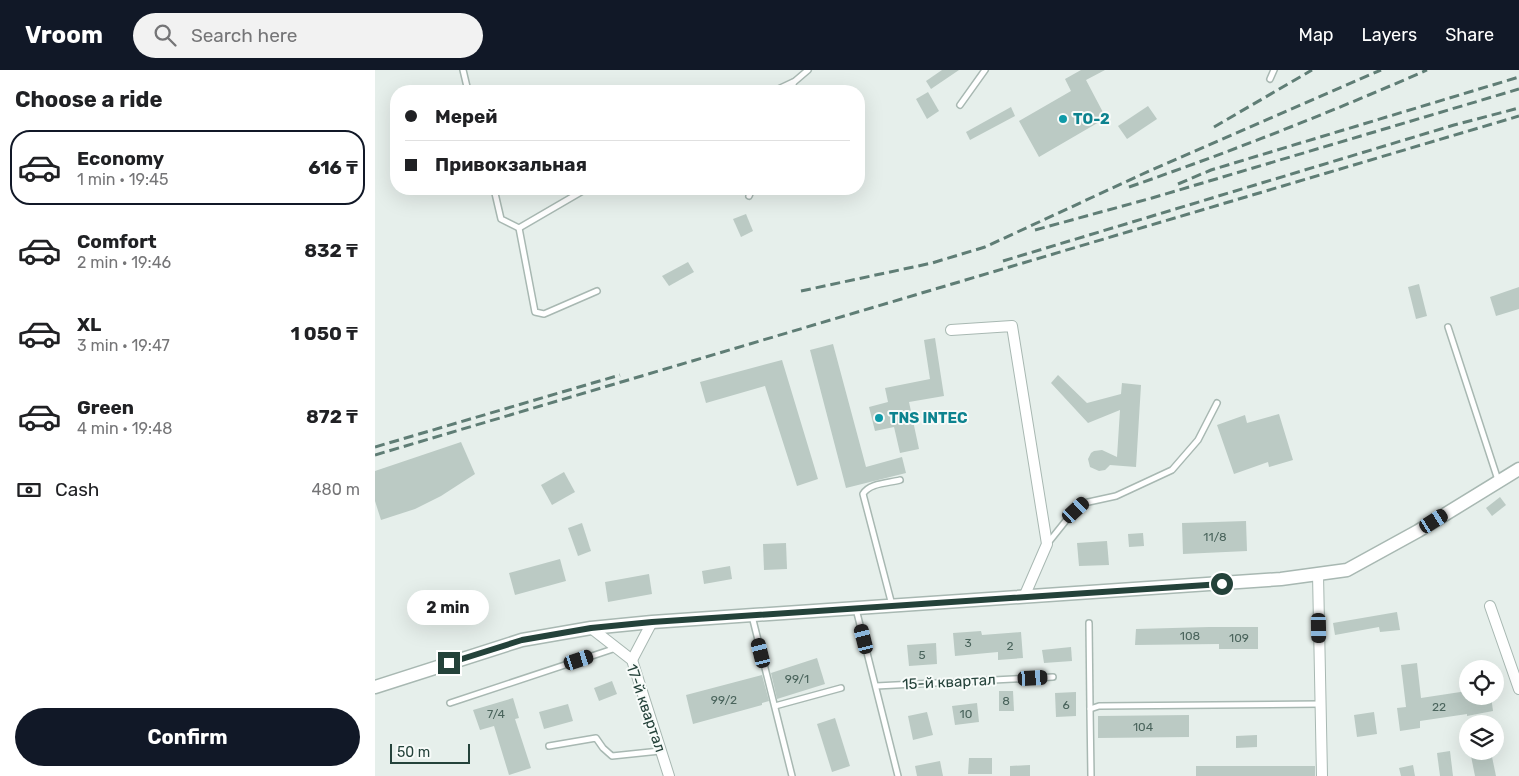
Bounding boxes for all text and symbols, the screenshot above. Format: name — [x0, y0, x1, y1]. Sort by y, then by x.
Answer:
search box — [133, 13, 483, 58]
text: Vroom — [25, 21, 103, 49]
icon: search — [151, 21, 179, 49]
text: Search here — [191, 24, 297, 47]
text: Map — [1299, 24, 1334, 46]
text: Layers — [1362, 24, 1417, 46]
text: Share — [1445, 24, 1494, 46]
text: Choose a ride — [15, 86, 162, 113]
text: Мерей — [435, 105, 497, 128]
place label: ТО-2 — [1073, 110, 1110, 128]
marker: ТО-2 — [1057, 113, 1069, 125]
icon: car — [17, 145, 62, 190]
text: Economy — [77, 147, 164, 170]
text: Привокзальная — [435, 153, 587, 176]
text: 616 ₸ — [308, 156, 358, 179]
text: 1 min · 19:45 — [77, 170, 169, 189]
icon: car — [17, 228, 62, 273]
text: Comfort — [77, 230, 157, 253]
text: 832 ₸ — [304, 239, 358, 262]
text: 2 min · 19:46 — [77, 253, 171, 272]
icon: car — [17, 311, 62, 356]
text: XL — [77, 313, 101, 336]
text: 1 050 ₸ — [290, 322, 358, 345]
text: 3 min · 19:47 — [77, 336, 170, 355]
icon: car — [17, 394, 62, 439]
text: Green — [77, 396, 134, 419]
text: 872 ₸ — [306, 405, 358, 428]
place label: TNS INTEC — [889, 409, 968, 427]
marker: TNS INTEC — [873, 412, 885, 424]
text: 4 min · 19:48 — [77, 419, 172, 438]
icon: cash — [15, 476, 43, 504]
text: Cash — [55, 478, 99, 501]
text: 480 m — [312, 480, 360, 499]
car — [1059, 494, 1092, 526]
car — [1417, 507, 1450, 535]
house number: 11/8 — [1203, 530, 1227, 544]
route start — [1211, 573, 1233, 595]
callout: 2 min — [408, 590, 490, 626]
text: 2 min — [426, 598, 470, 617]
car — [1311, 613, 1326, 643]
car — [853, 623, 874, 655]
house number: 108 — [1180, 629, 1200, 643]
house number: 109 — [1229, 631, 1249, 645]
house number: 3 — [964, 636, 972, 650]
car — [750, 637, 771, 669]
house number: 2 — [1006, 639, 1014, 653]
car — [562, 648, 595, 672]
house number: 5 — [918, 648, 926, 662]
route end — [438, 652, 460, 674]
map controls — [1459, 660, 1504, 760]
button: locate — [1459, 660, 1504, 705]
street label: 17-й квартал — [623, 662, 669, 754]
car — [1017, 670, 1048, 686]
street label: 15-й квартал — [902, 671, 996, 693]
house number: 99/1 — [785, 672, 809, 686]
house number: 99/2 — [711, 693, 737, 707]
house number: 8 — [1002, 694, 1010, 708]
house number: 6 — [1062, 698, 1070, 712]
house number: 22 — [1432, 700, 1446, 714]
house number: 7/4 — [487, 707, 506, 721]
house number: 10 — [960, 707, 972, 721]
button: Confirm — [15, 708, 360, 766]
button: layers — [1459, 715, 1504, 760]
house number: 104 — [1133, 720, 1154, 734]
scale bar — [390, 741, 470, 764]
text: 50 m — [397, 744, 430, 761]

